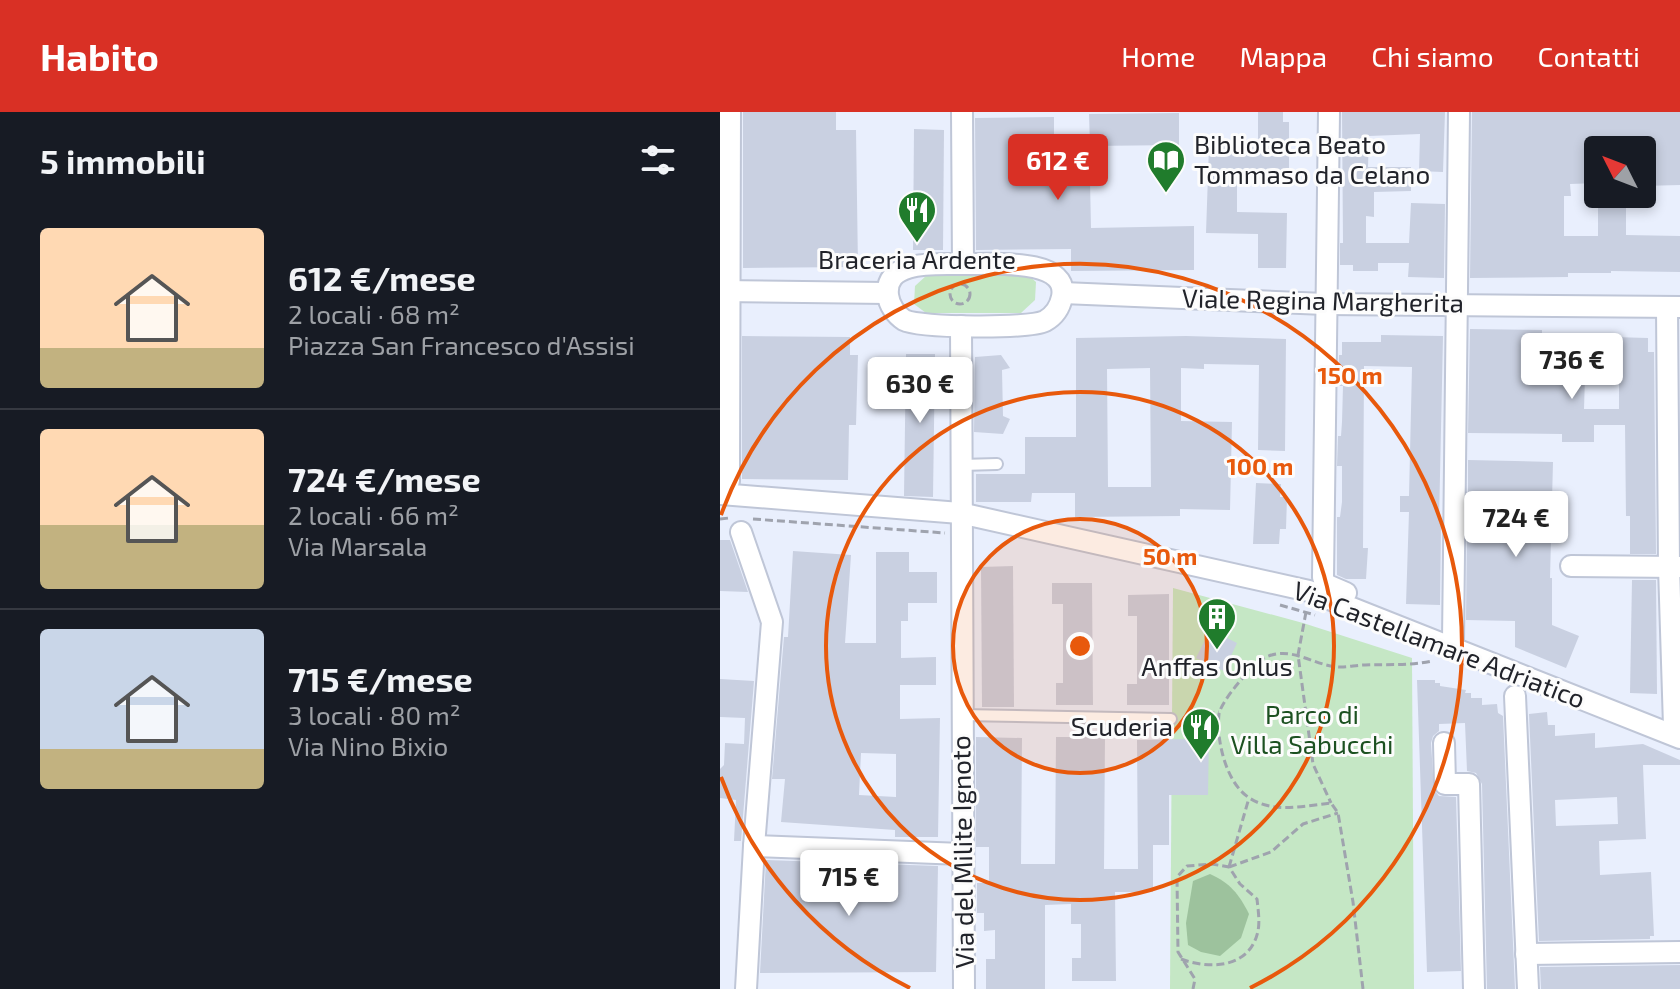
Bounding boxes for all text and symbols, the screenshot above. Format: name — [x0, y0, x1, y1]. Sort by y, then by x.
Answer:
text: Habito — [40, 33, 159, 79]
text: Home — [1121, 39, 1195, 73]
text: Mappa — [1239, 39, 1327, 73]
text: Chi siamo — [1371, 39, 1494, 73]
text: Contatti — [1538, 39, 1640, 73]
place label: Biblioteca Beato Tommaso da Celano — [1194, 128, 1430, 189]
pin: 612 € — [1002, 134, 1114, 202]
north arrow — [1584, 136, 1656, 208]
map controls — [1584, 136, 1656, 208]
icon: filters — [636, 138, 680, 182]
library icon: Biblioteca Beato Tommaso da Celano — [1145, 139, 1187, 194]
text: 5 immobili — [40, 140, 206, 181]
text: 612 € — [1026, 144, 1090, 175]
restaurant icon: Braceria Ardente — [896, 189, 938, 244]
place label: Braceria Ardente — [818, 243, 1016, 274]
text: 612 €/mese — [288, 257, 476, 298]
icon: home — [104, 260, 200, 356]
street label: Viale Regina Margherita — [1182, 282, 1464, 317]
text: 2 locali · 68 m² — [288, 298, 460, 329]
text: Piazza San Francesco d'Assisi — [288, 329, 635, 360]
pin: 736 € — [1516, 333, 1628, 401]
text: 736 € — [1539, 343, 1605, 374]
pin: 630 € — [864, 357, 976, 425]
text: 150 m — [1317, 360, 1383, 389]
text: 630 € — [886, 367, 954, 398]
text: 100 m — [1227, 451, 1293, 480]
text: 724 €/mese — [288, 458, 481, 499]
icon: home — [104, 461, 200, 557]
pin: 724 € — [1460, 491, 1572, 559]
text: 2 locali · 66 m² — [288, 499, 459, 530]
text: 724 € — [1482, 501, 1550, 532]
text: Via Marsala — [288, 530, 427, 561]
text: 50 m — [1143, 541, 1197, 570]
street label: Via Castellamare Adriatico — [1289, 574, 1590, 714]
building icon: Anffas Onlus — [1196, 596, 1238, 651]
centre of rings — [1066, 632, 1094, 660]
place label: Anffas Onlus — [1141, 650, 1293, 681]
text: 715 €/mese — [288, 658, 473, 699]
icon: home — [104, 661, 200, 757]
park label: Parco di Villa Sabucchi — [1230, 698, 1394, 759]
text: 3 locali · 80 m² — [288, 699, 460, 730]
restaurant icon: Scuderia — [1180, 706, 1222, 761]
place label: Scuderia — [1071, 710, 1173, 741]
text: Via Nino Bixio — [288, 730, 448, 761]
street label: Via del Milite Ignoto — [944, 735, 979, 969]
pin: 715 € — [793, 850, 905, 918]
text: 715 € — [818, 860, 880, 891]

